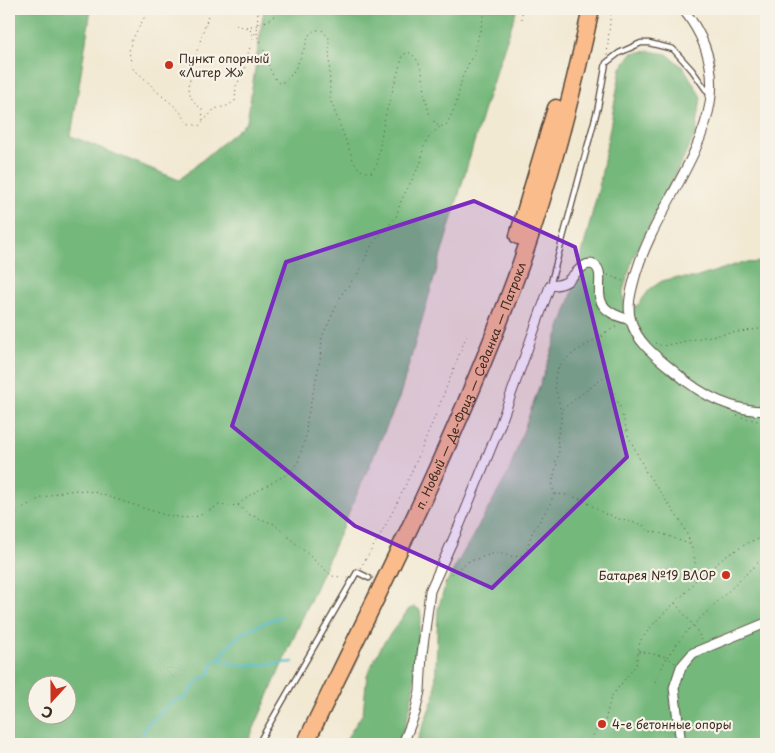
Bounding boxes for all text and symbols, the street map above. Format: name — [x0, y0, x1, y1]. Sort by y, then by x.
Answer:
place label: Пункт опорный «Литер Ж» — [179, 49, 270, 81]
marker: Пункт опорный «Литер Ж» — [163, 59, 175, 71]
street label: п. Новый — Де-Фриз — Седанка — Патрокл — [411, 259, 530, 512]
place label: Батарея №19 ВЛОР — [599, 566, 716, 584]
marker: Батарея №19 ВЛОР — [720, 569, 732, 581]
north arrow — [28, 676, 78, 726]
text: С — [38, 701, 56, 724]
place label: 4-е бетонные опоры — [612, 715, 732, 733]
marker: 4-е бетонные опоры — [596, 718, 608, 730]

